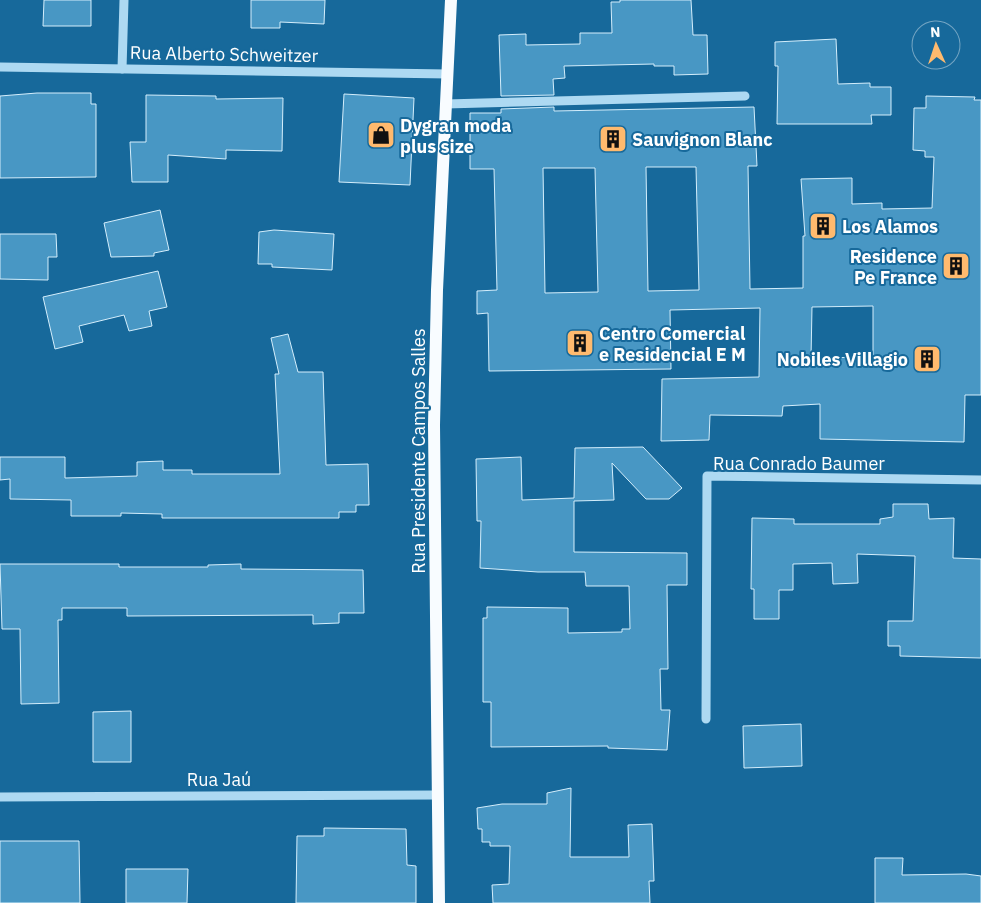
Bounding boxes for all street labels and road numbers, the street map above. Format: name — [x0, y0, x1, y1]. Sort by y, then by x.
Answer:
street label: Rua Alberto Schweitzer — [130, 41, 319, 67]
street label: Rua Presidente Campos Salles — [407, 328, 430, 574]
street label: Rua Conrado Baumer — [713, 452, 885, 475]
street label: Rua Jaú — [187, 768, 251, 791]

